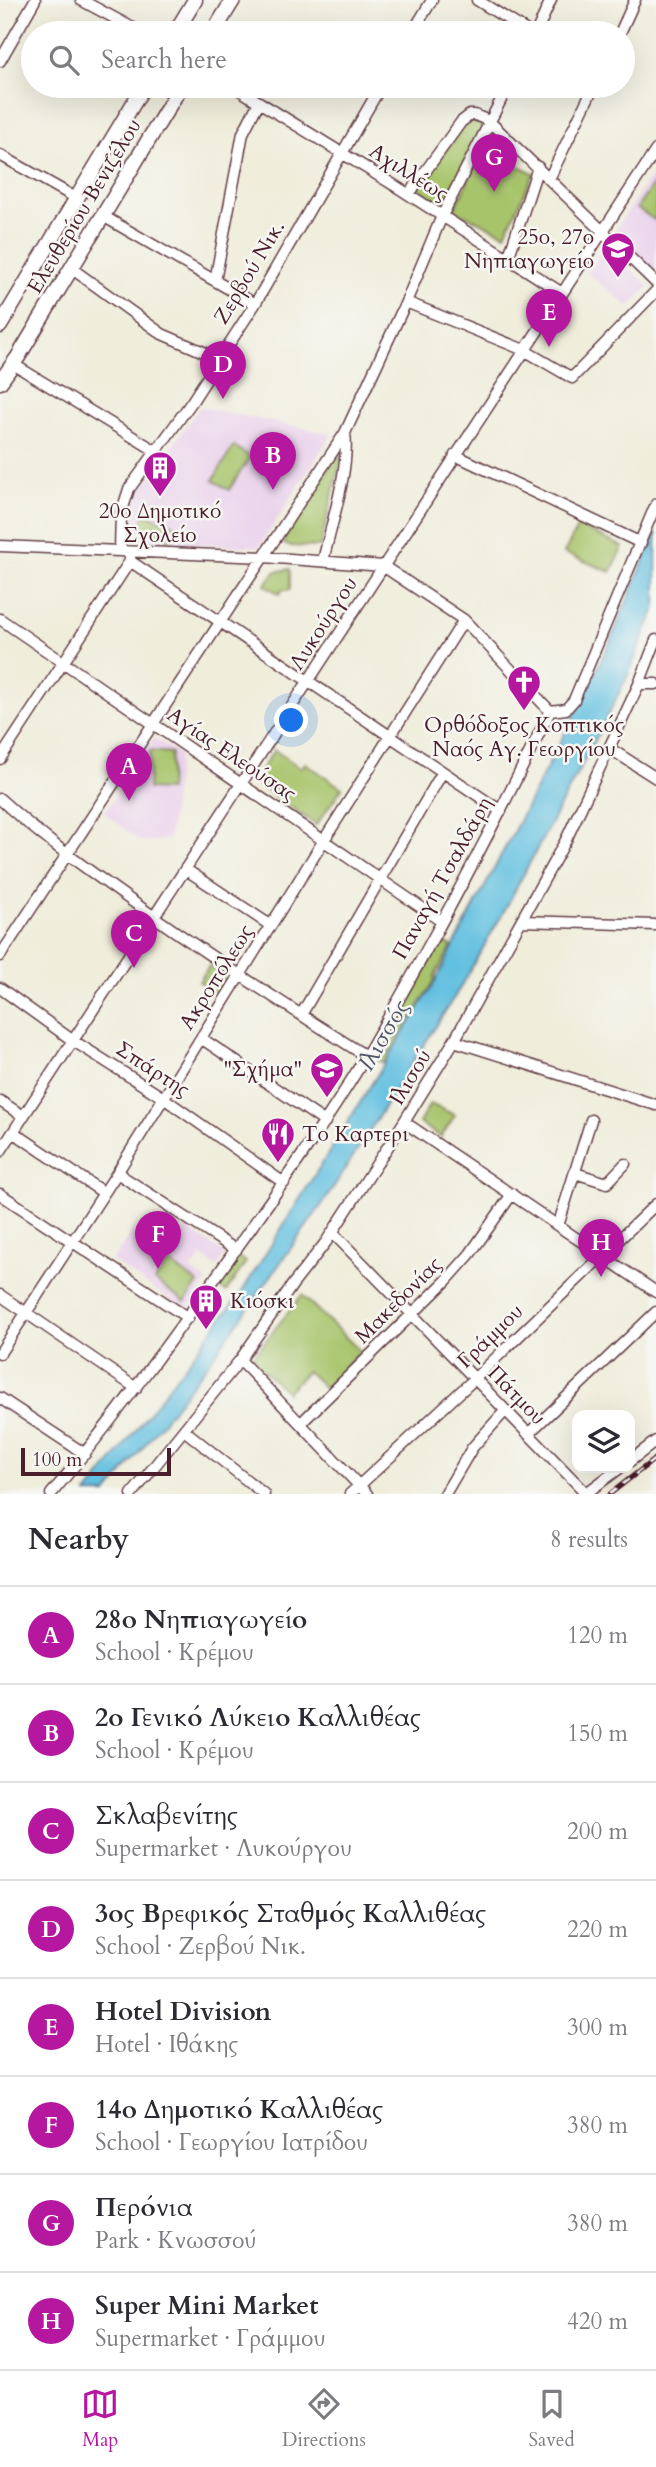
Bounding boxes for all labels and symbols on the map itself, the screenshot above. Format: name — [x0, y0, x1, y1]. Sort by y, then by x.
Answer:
street label: Ελευθερίου Βενιζέλου — [21, 113, 148, 299]
pin: G — [471, 134, 517, 192]
street label: Αχιλλέως — [364, 137, 454, 208]
street label: Ζερβού Νικ. — [207, 215, 292, 330]
place label: 25ο, 27ο Νηπιαγωγείο — [464, 223, 594, 276]
school or university icon: 25ο, 27ο Νηπιαγωγείο — [599, 230, 637, 279]
pin: E — [526, 289, 572, 347]
pin: D — [200, 341, 246, 399]
pin: B — [250, 432, 296, 490]
building icon: 20ο Δημοτικό Σχολείο — [141, 449, 179, 498]
place label: 20ο Δημοτικό Σχολείο — [99, 497, 221, 550]
street label: Λυκούργου — [282, 571, 364, 676]
church icon: Ορθόδοξος Κοπτικός Ναός Αγ. Γεωργίου — [505, 663, 543, 712]
street label: Αγίας Ελεούσας — [161, 700, 302, 808]
your location — [274, 703, 308, 737]
place label: Ορθόδοξος Κοπτικός Ναός Αγ. Γεωργίου — [424, 711, 624, 764]
pin: A — [106, 743, 152, 801]
street label: Παναγή Τσαλδάρη — [386, 792, 499, 965]
pin: C — [111, 910, 157, 968]
street label: Ακροπόλεως — [173, 919, 260, 1035]
water label: Ιλισσός — [351, 994, 416, 1077]
street label: Σπάρτης — [110, 1035, 195, 1104]
street label: Ιλισού — [382, 1044, 438, 1111]
school or university icon: "Σχήμα" — [308, 1050, 346, 1099]
place label: "Σχήμα" — [224, 1055, 302, 1084]
restaurant icon: Το Καρτερι — [259, 1115, 297, 1164]
place label: Το Καρτερι — [302, 1120, 409, 1149]
pin: F — [135, 1211, 181, 1269]
pin: H — [578, 1219, 624, 1277]
street label: Μακεδονίας — [348, 1250, 448, 1350]
building icon: Κιόσκι — [187, 1282, 225, 1331]
place label: Κιόσκι — [230, 1287, 295, 1316]
street label: Γράμμου — [451, 1298, 530, 1375]
street label: Πάτμου — [481, 1359, 552, 1432]
scale bar — [21, 1445, 172, 1477]

